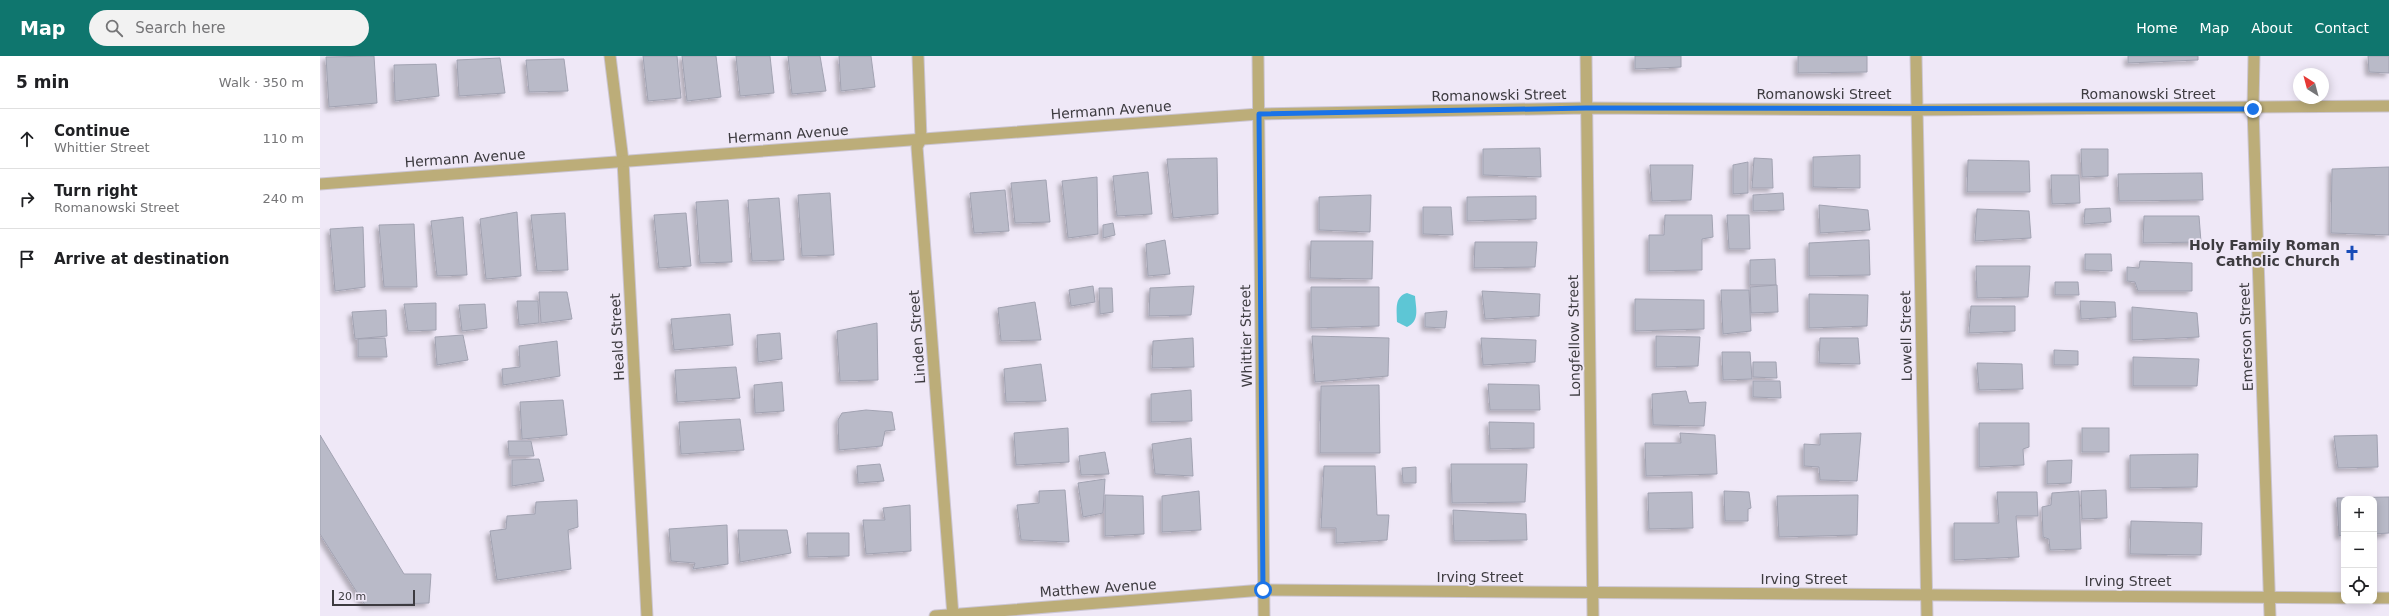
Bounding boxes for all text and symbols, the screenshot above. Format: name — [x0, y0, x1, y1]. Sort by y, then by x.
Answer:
search box — [89, 10, 369, 46]
text: Map — [20, 17, 65, 39]
icon: search — [103, 17, 125, 39]
text: Search here — [135, 19, 225, 37]
text: Home — [2136, 20, 2178, 36]
text: Map — [2200, 20, 2229, 36]
text: About — [2251, 20, 2293, 36]
text: Contact — [2315, 20, 2369, 36]
north arrow — [2293, 68, 2329, 104]
text: 5 min — [16, 72, 69, 92]
text: Walk · 350 m — [219, 75, 304, 90]
street label: Romanowski Street — [1431, 86, 1567, 104]
street label: Romanowski Street — [1756, 86, 1892, 102]
street label: Romanowski Street — [2080, 86, 2216, 102]
street label: Hermann Avenue — [1050, 98, 1172, 122]
route end — [2244, 100, 2262, 118]
text: Continue — [54, 122, 130, 140]
street label: Hermann Avenue — [727, 122, 849, 146]
icon: ahead — [16, 128, 38, 150]
text: 110 m — [262, 131, 304, 146]
text: Whittier Street — [54, 140, 150, 155]
street label: Hermann Avenue — [404, 146, 526, 170]
text: Turn right — [54, 182, 138, 200]
icon: right — [16, 188, 38, 210]
text: 240 m — [262, 191, 304, 206]
text: Romanowski Street — [54, 200, 179, 215]
place label: Holy Family Roman Catholic Church — [2189, 237, 2340, 269]
church icon: Holy Family Roman Catholic Church — [2343, 244, 2361, 262]
icon: arrive — [16, 248, 38, 270]
text: Arrive at destination — [54, 250, 229, 268]
street label: Longfellow Street — [1565, 274, 1583, 397]
street label: Emerson Street — [2236, 282, 2256, 392]
street label: Whittier Street — [1237, 284, 1255, 388]
street label: Linden Street — [906, 289, 928, 384]
street label: Lowell Street — [1897, 290, 1915, 382]
street label: Heald Street — [607, 292, 627, 381]
map controls — [2341, 496, 2377, 604]
button: + — [2341, 496, 2377, 532]
button: − — [2341, 532, 2377, 568]
button: locate — [2341, 568, 2377, 604]
street label: Irving Street — [1437, 569, 1524, 585]
street label: Irving Street — [1761, 571, 1848, 587]
street label: Irving Street — [2085, 573, 2172, 589]
street label: Matthew Avenue — [1039, 576, 1157, 600]
route start — [1254, 581, 1272, 599]
scale bar — [332, 588, 415, 607]
text: 20 m — [338, 590, 366, 603]

